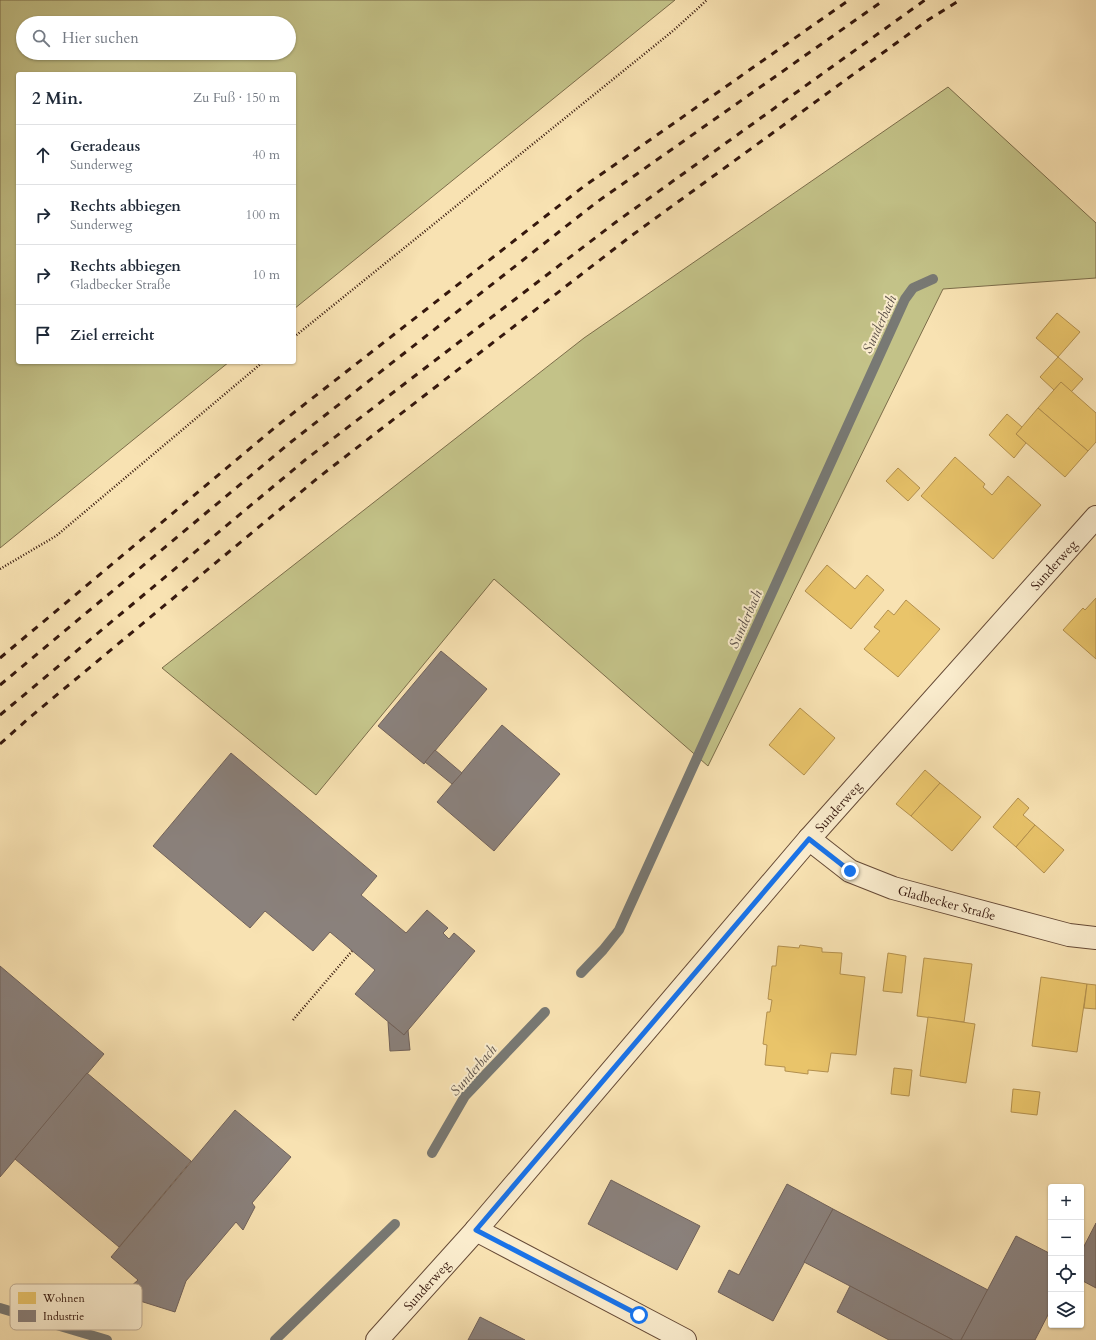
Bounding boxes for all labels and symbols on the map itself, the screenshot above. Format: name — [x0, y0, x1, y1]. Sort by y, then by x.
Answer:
water label: Sunderbach — [858, 292, 901, 356]
street label: Sunderweg — [1027, 536, 1082, 595]
water label: Sunderbach — [724, 587, 767, 651]
street label: Sunderweg — [811, 777, 867, 836]
route end — [841, 862, 859, 880]
street label: Gladbecker Straße — [896, 882, 998, 925]
water label: Sunderbach — [446, 1040, 501, 1100]
street label: Sunderweg — [400, 1256, 455, 1315]
legend — [10, 1284, 142, 1330]
text: Wohnen — [42, 1291, 85, 1306]
route start — [630, 1306, 648, 1324]
text: Industrie — [43, 1309, 84, 1324]

